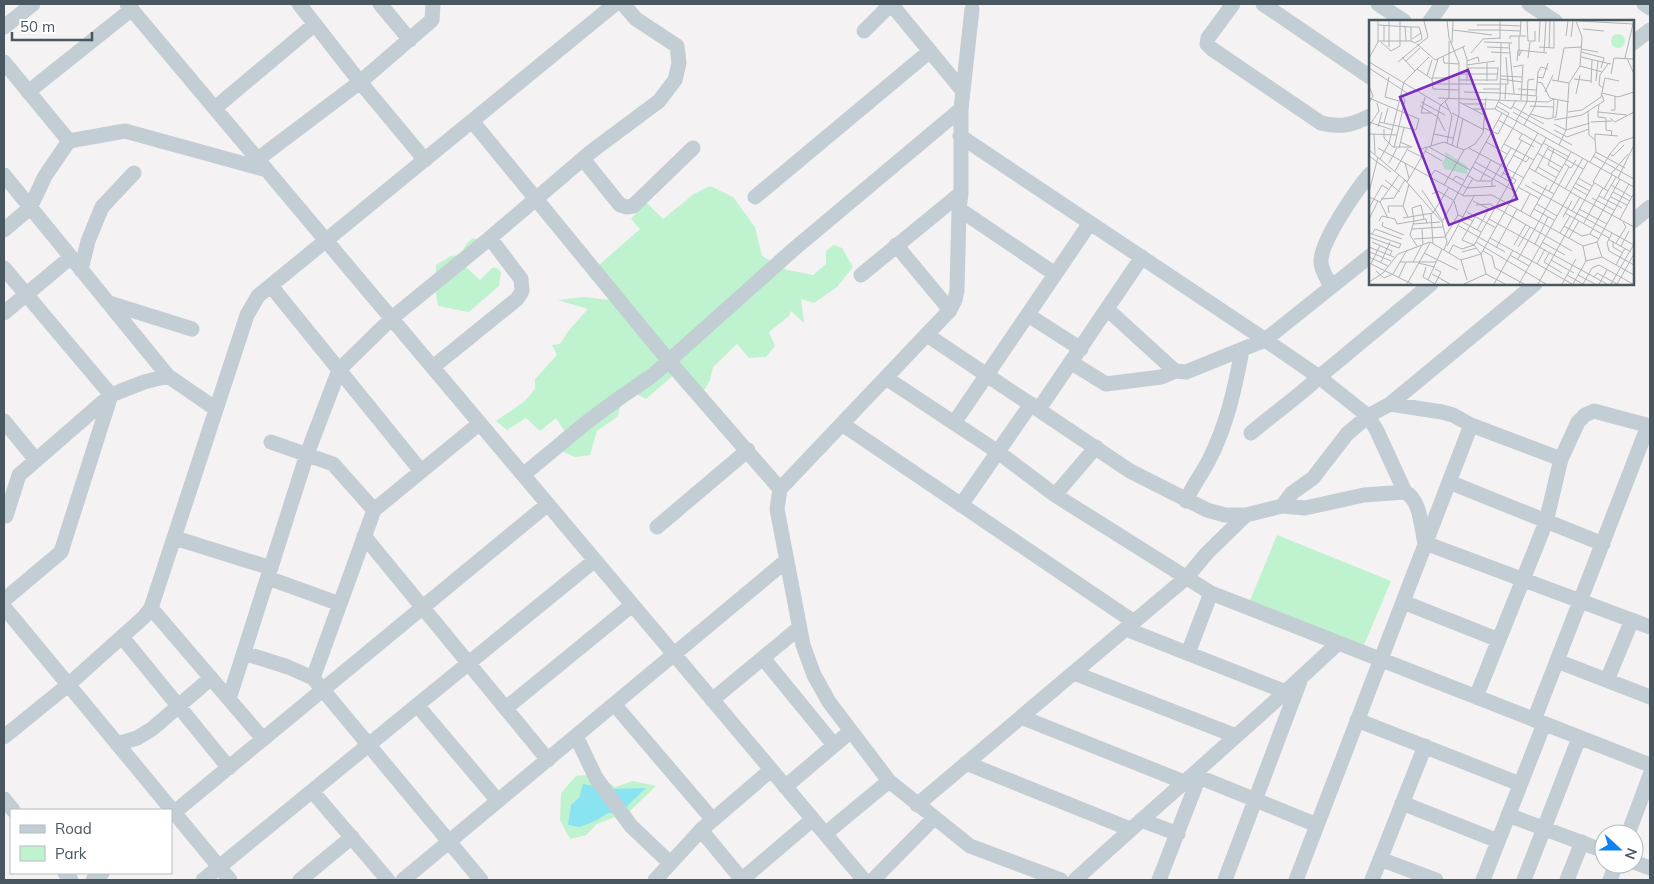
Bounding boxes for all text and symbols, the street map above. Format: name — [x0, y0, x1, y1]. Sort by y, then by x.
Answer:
scale bar — [12, 10, 92, 42]
text: 50 m — [20, 17, 55, 36]
inset map — [1369, 20, 1634, 285]
legend — [10, 809, 172, 874]
text: Road — [55, 819, 92, 838]
north arrow — [1594, 824, 1644, 874]
text: Park — [55, 844, 87, 863]
text: N — [1621, 845, 1641, 862]

